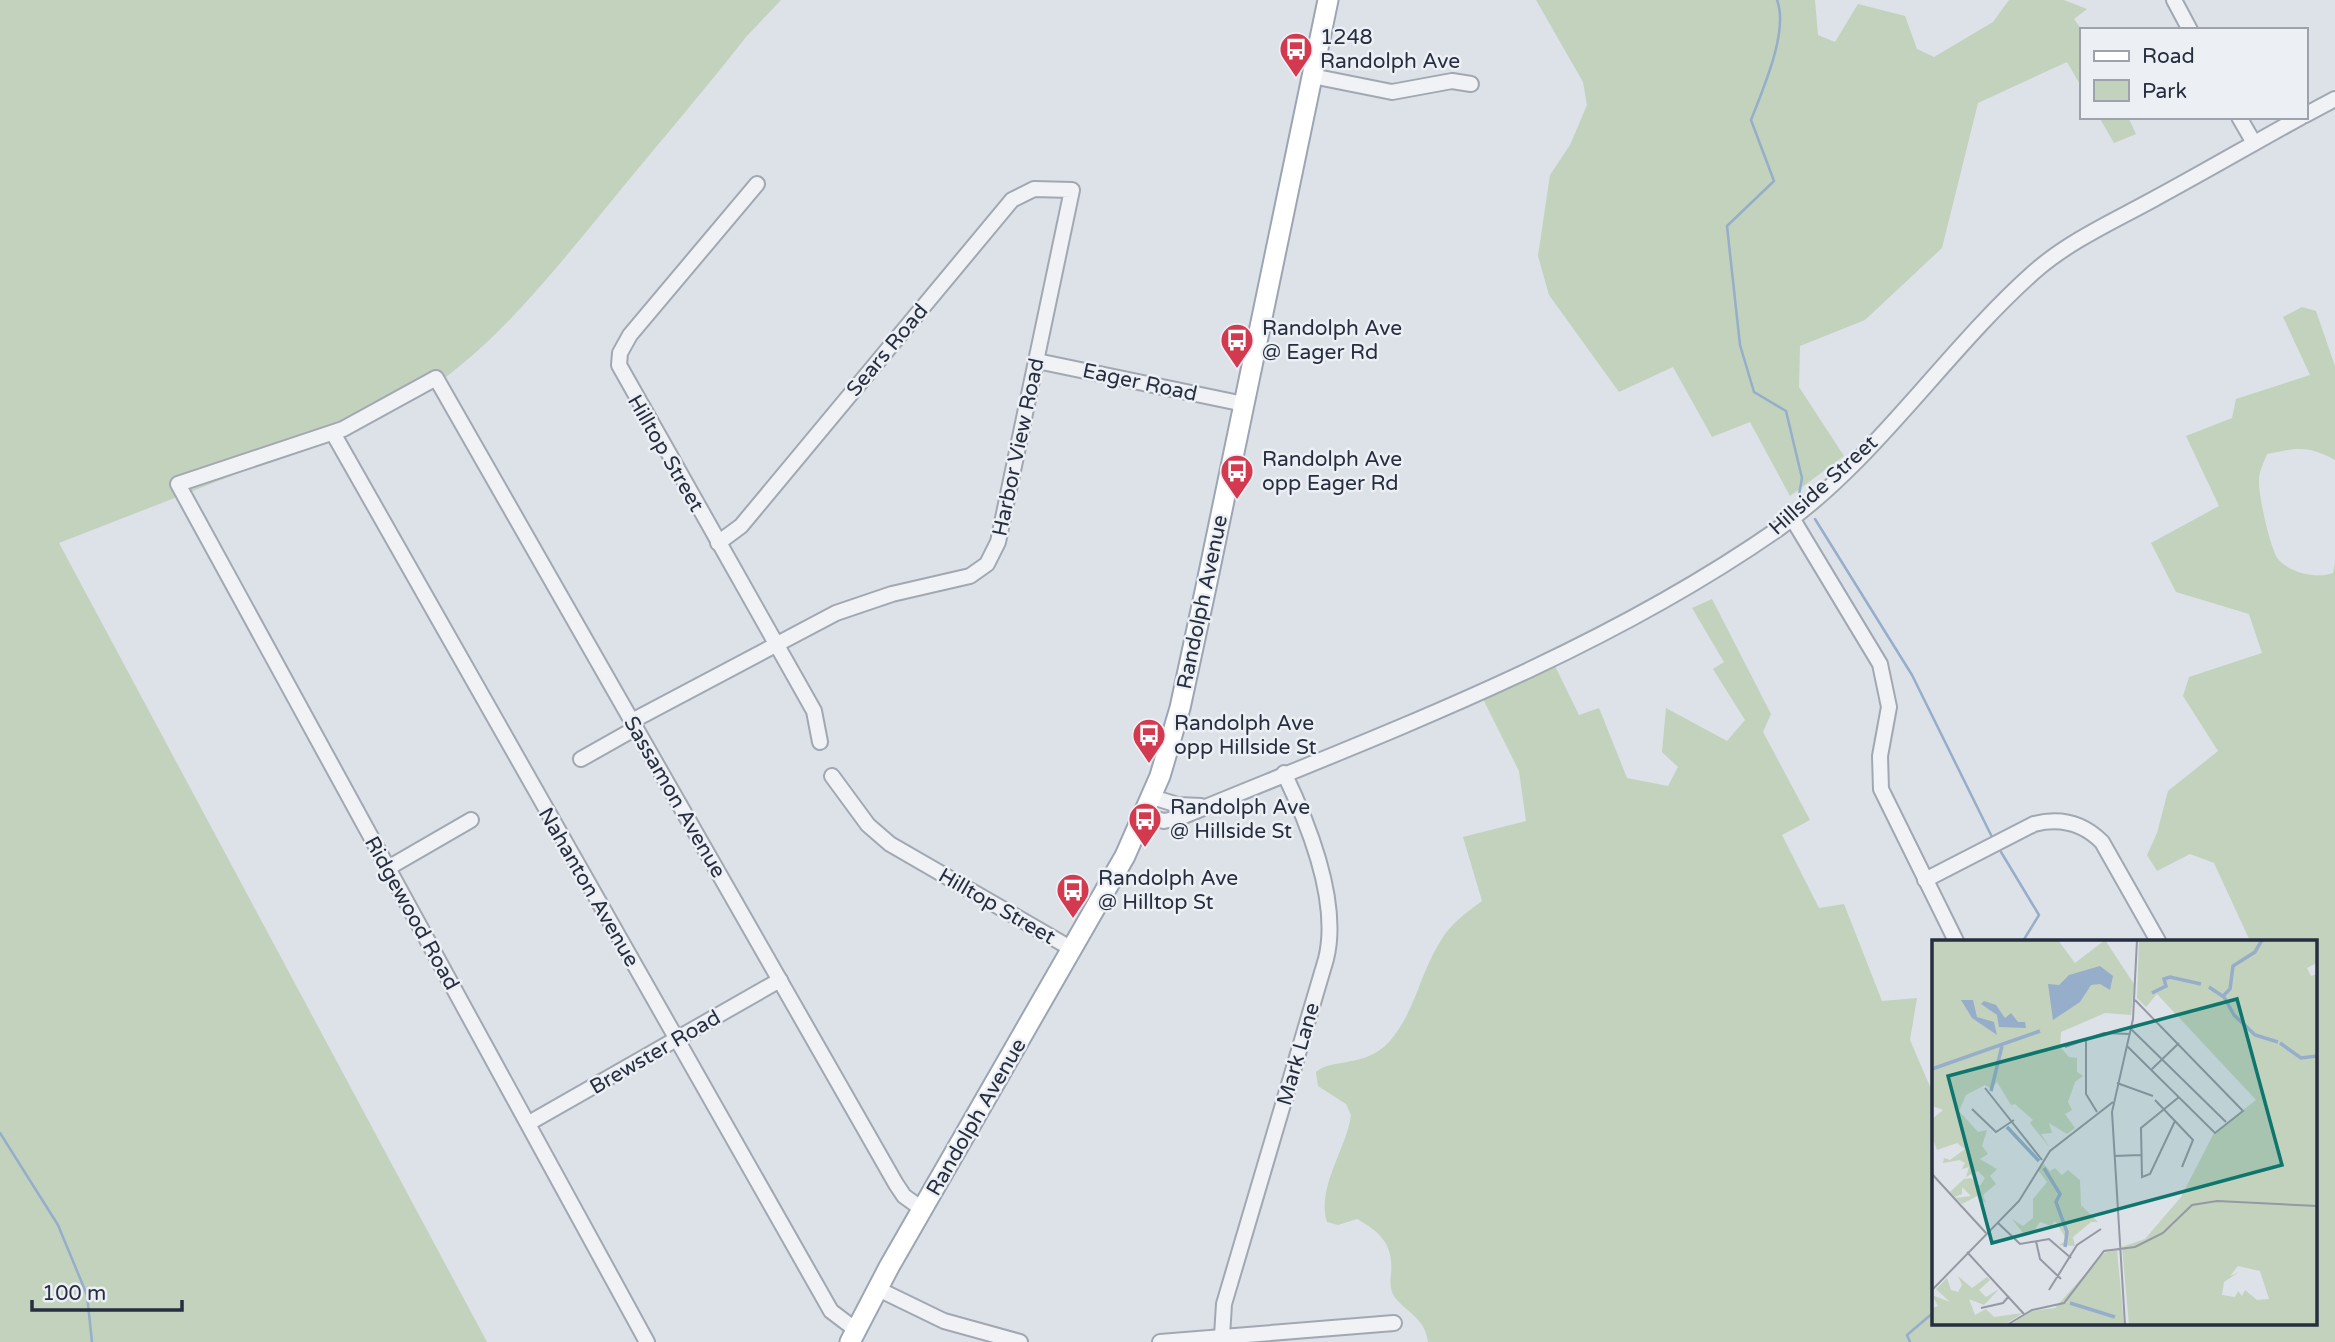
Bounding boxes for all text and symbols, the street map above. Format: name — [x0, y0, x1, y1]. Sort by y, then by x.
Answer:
place label: 1248 Randolph Ave — [1320, 25, 1460, 74]
legend — [2080, 28, 2307, 119]
bus stop icon: 1248 Randolph Ave — [1277, 30, 1315, 79]
text: Road — [2142, 44, 2195, 69]
text: Park — [2142, 79, 2187, 104]
street label: Sears Road — [841, 299, 933, 402]
place label: Randolph Ave @ Eager Rd — [1262, 316, 1402, 365]
bus stop icon: Randolph Ave @ Eager Rd — [1218, 321, 1256, 370]
street label: Harbor View Road — [987, 356, 1050, 538]
street label: Eager Road — [1080, 358, 1199, 407]
street label: Hilltop Street — [622, 390, 709, 516]
street label: Hillside Street — [1764, 430, 1883, 541]
place label: Randolph Ave opp Eager Rd — [1262, 447, 1402, 496]
bus stop icon: Randolph Ave opp Eager Rd — [1218, 452, 1256, 501]
street label: Randolph Avenue — [1172, 513, 1233, 691]
place label: Randolph Ave opp Hillside St — [1174, 711, 1316, 760]
street label: Sassamon Avenue — [618, 712, 731, 882]
bus stop icon: Randolph Ave opp Hillside St — [1130, 716, 1168, 765]
place label: Randolph Ave @ Hillside St — [1170, 795, 1310, 844]
bus stop icon: Randolph Ave @ Hillside St — [1126, 800, 1164, 849]
street label: Nahanton Avenue — [533, 803, 644, 971]
street label: Ridgewood Road — [359, 832, 464, 995]
street label: Hilltop Street — [934, 863, 1060, 950]
place label: Randolph Ave @ Hilltop St — [1098, 866, 1238, 915]
bus stop icon: Randolph Ave @ Hilltop St — [1054, 871, 1092, 920]
inset map — [1932, 940, 2318, 1324]
street label: Mark Lane — [1272, 1000, 1325, 1108]
street label: Brewster Road — [586, 1005, 725, 1100]
street label: Randolph Avenue — [921, 1034, 1032, 1200]
scale bar — [32, 1268, 182, 1312]
text: 100 m — [42, 1281, 106, 1306]

